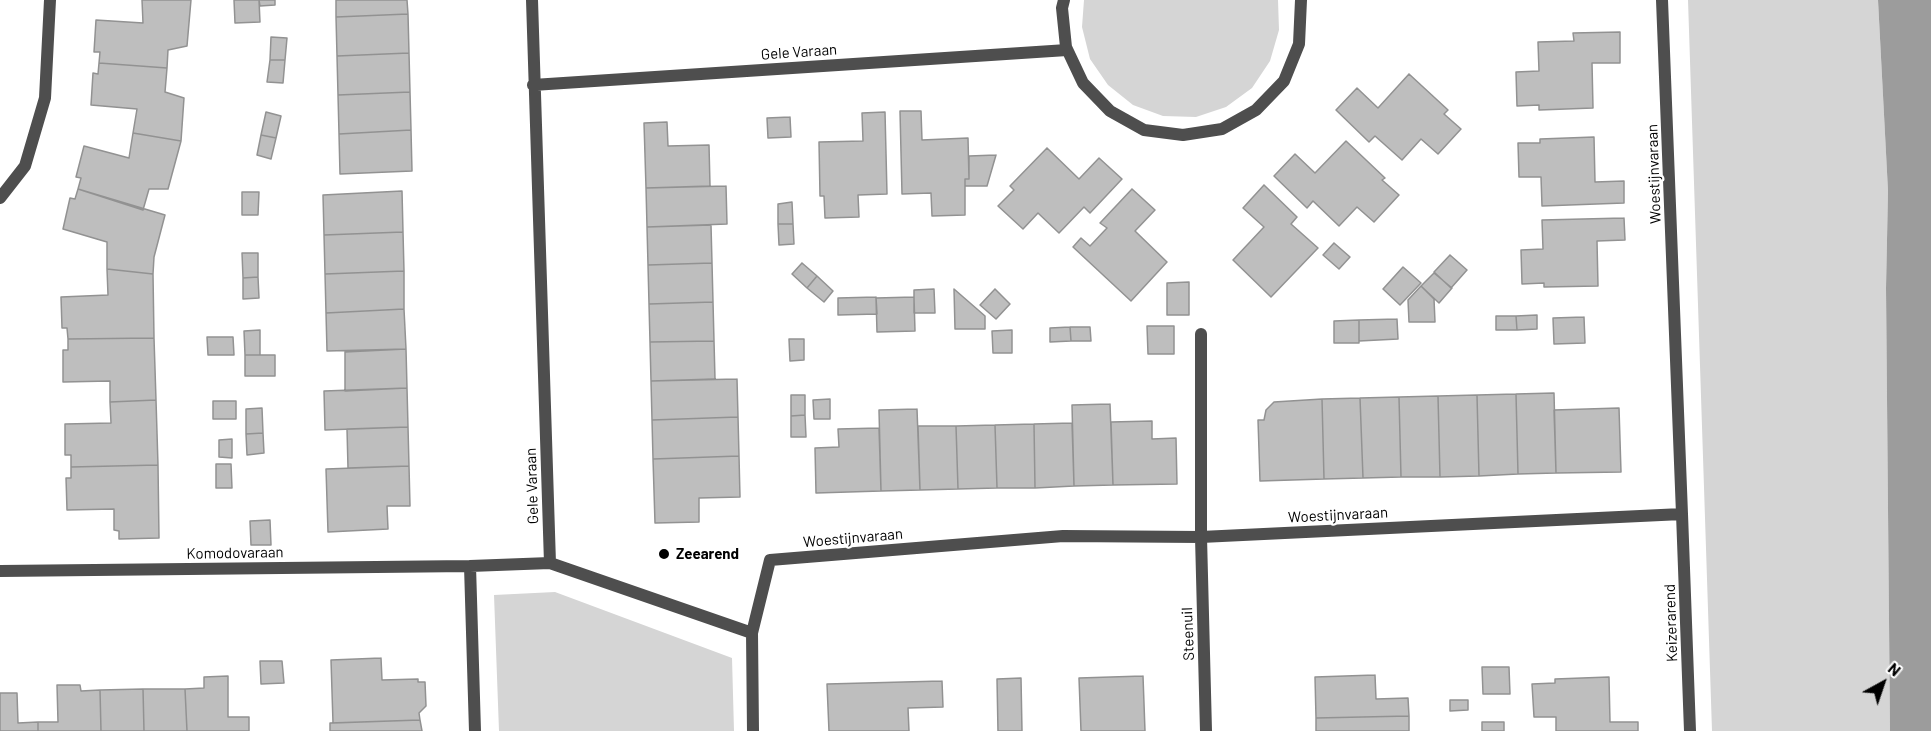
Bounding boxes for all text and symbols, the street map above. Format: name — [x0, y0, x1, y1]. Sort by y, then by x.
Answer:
street label: Gele Varaan — [760, 40, 838, 64]
street label: Woestijnvaraan — [1643, 124, 1665, 224]
street label: Gele Varaan — [522, 448, 542, 524]
street label: Woestijnvaraan — [1288, 503, 1388, 527]
street label: Woestijnvaraan — [802, 525, 904, 551]
street label: Komodovaraan — [186, 543, 284, 563]
place label: Zeearend — [676, 545, 739, 563]
marker: Zeearend — [657, 547, 671, 561]
street label: Keizerarend — [1661, 584, 1681, 662]
street label: Steenuil — [1178, 607, 1198, 661]
north arrow — [1853, 653, 1913, 713]
text: N — [1885, 658, 1905, 680]

